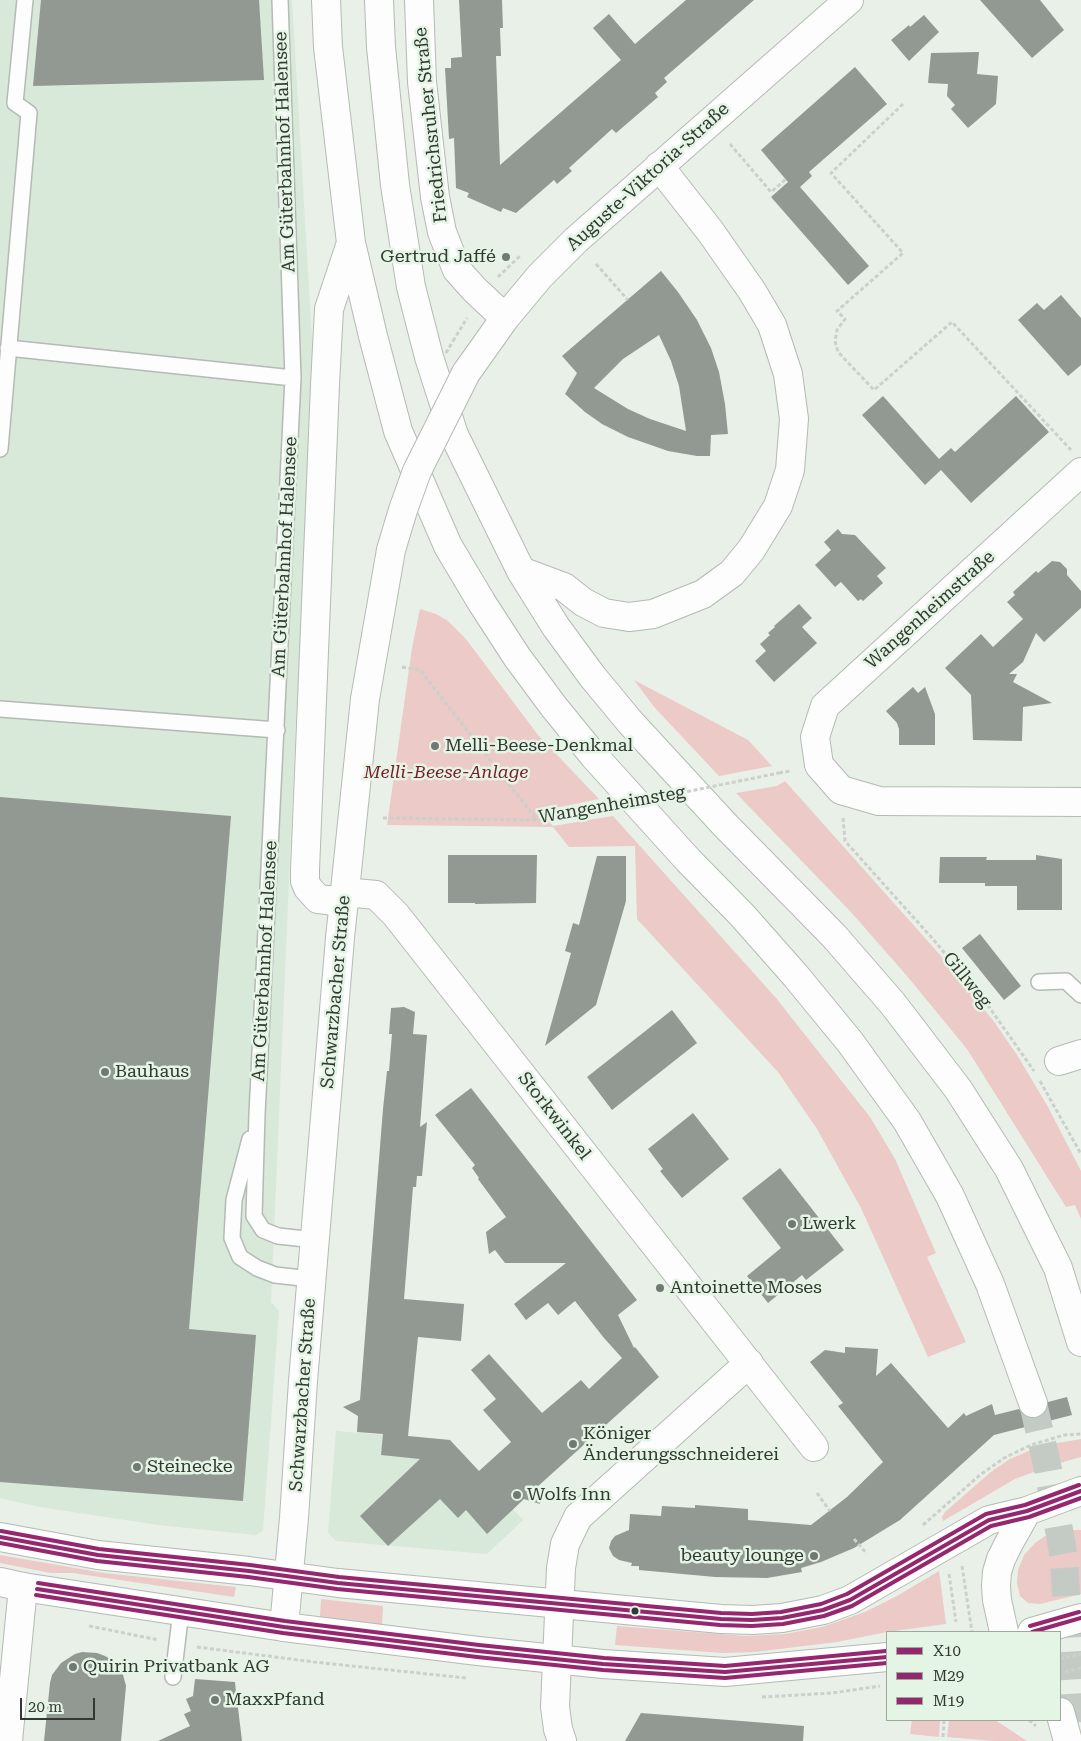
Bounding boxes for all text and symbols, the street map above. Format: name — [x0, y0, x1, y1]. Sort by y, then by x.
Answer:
street label: Friedrichsruher Straße — [410, 26, 452, 224]
street label: Am Güterbahnhof Halensee — [270, 31, 300, 273]
street label: Auguste-Viktoria-Straße — [562, 98, 734, 256]
place label: Gertrud Jaffé — [380, 246, 496, 268]
marker: Gertrud Jaffé — [500, 251, 512, 263]
street label: Am Güterbahnhof Halensee — [268, 436, 302, 678]
street label: Wangenheimstraße — [861, 546, 999, 674]
place label: Melli-Beese-Denkmal — [445, 735, 633, 757]
marker: Melli-Beese-Denkmal — [429, 740, 441, 752]
park label: Melli-Beese-Anlage — [364, 762, 528, 784]
street label: Wangenheimsteg — [537, 781, 687, 829]
street label: Am Güterbahnhof Halensee — [248, 840, 282, 1082]
street label: Schwarzbacher Straße — [317, 895, 355, 1089]
street label: Gillweg — [938, 948, 996, 1012]
place label: Bauhaus — [115, 1061, 189, 1083]
marker: Bauhaus — [99, 1066, 111, 1078]
street label: Storkwinkel — [513, 1068, 595, 1164]
place label: Lwerk — [802, 1213, 856, 1235]
marker: Lwerk — [786, 1218, 798, 1230]
place label: Antoinette Moses — [670, 1277, 822, 1299]
marker: Antoinette Moses — [654, 1282, 666, 1294]
street label: Schwarzbacher Straße — [285, 1298, 321, 1492]
place label: Königer Änderungsschneiderei — [583, 1423, 779, 1466]
marker: Königer Änderungsschneiderei — [567, 1438, 579, 1450]
place label: Steinecke — [147, 1456, 233, 1478]
marker: Steinecke — [131, 1461, 143, 1473]
place label: Wolfs Inn — [527, 1484, 611, 1506]
marker: Wolfs Inn — [511, 1489, 523, 1501]
place label: beauty lounge — [681, 1545, 804, 1567]
marker: beauty lounge — [808, 1550, 820, 1562]
unlabelled marker — [630, 1606, 640, 1616]
legend — [886, 1631, 1061, 1721]
text: X10 — [933, 1642, 961, 1660]
place label: Quirin Privatbank AG — [83, 1656, 269, 1678]
marker: Quirin Privatbank AG — [67, 1661, 79, 1673]
text: M29 — [933, 1667, 964, 1685]
scale bar — [22, 1688, 98, 1720]
place label: MaxxPfand — [225, 1689, 325, 1711]
text: M19 — [933, 1692, 964, 1710]
marker: MaxxPfand — [209, 1694, 221, 1706]
text: 20 m — [28, 1698, 62, 1716]

